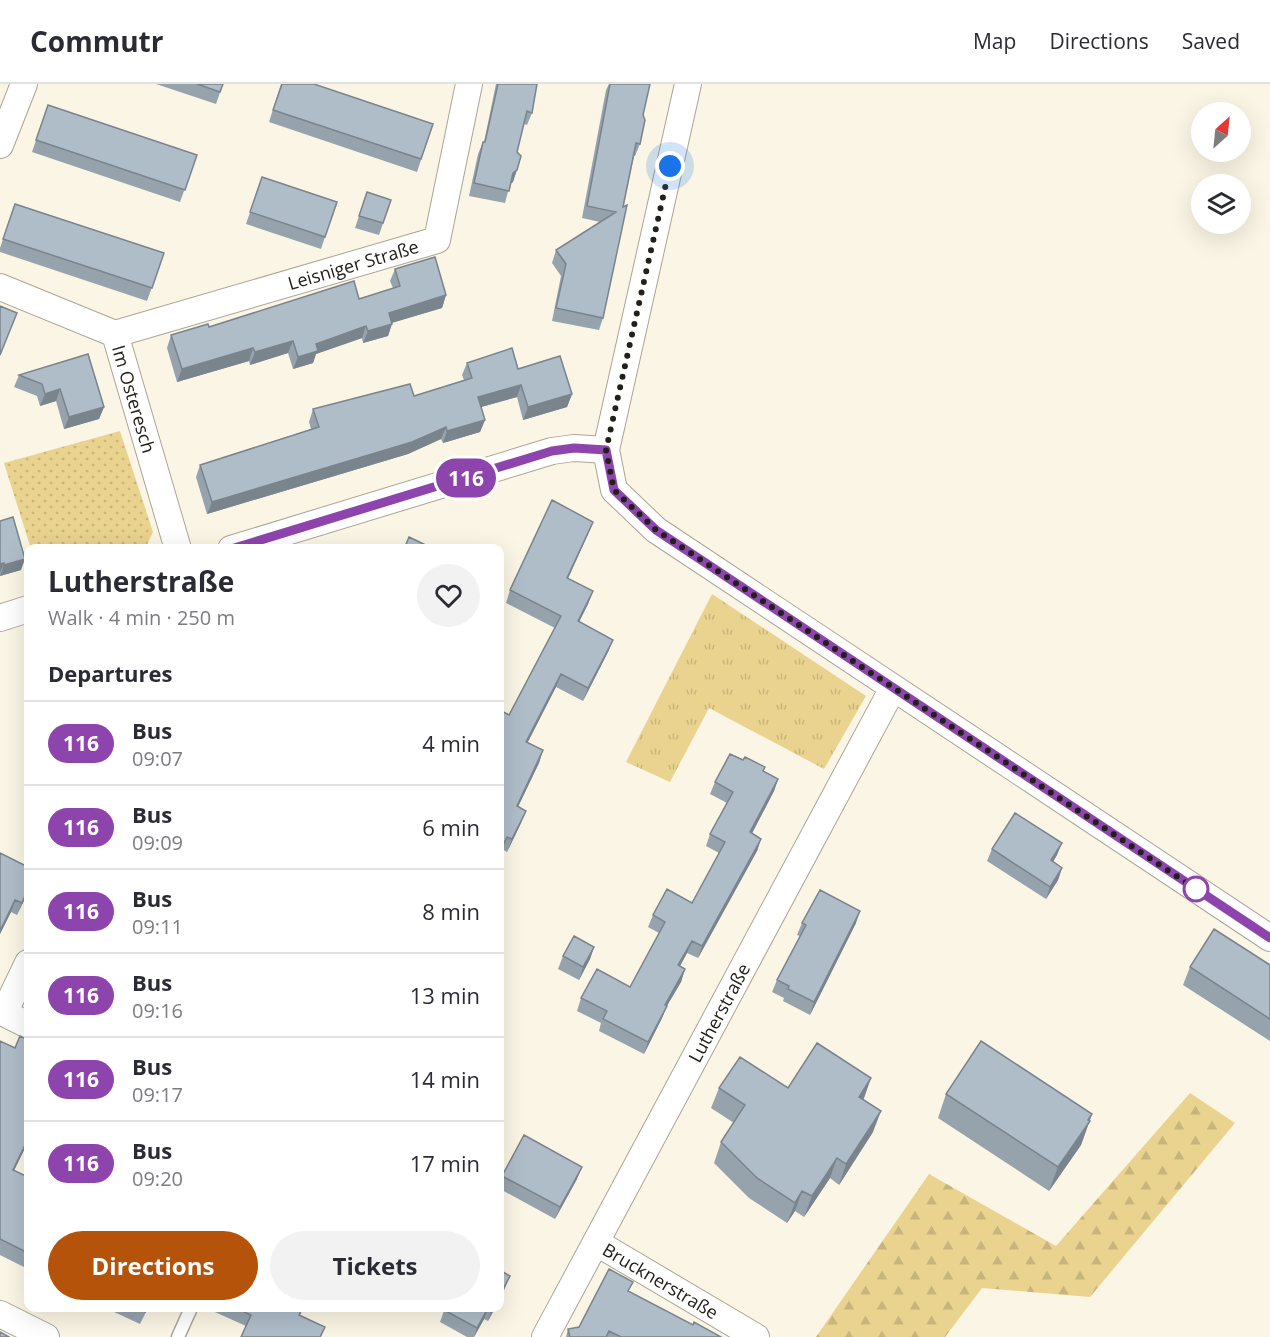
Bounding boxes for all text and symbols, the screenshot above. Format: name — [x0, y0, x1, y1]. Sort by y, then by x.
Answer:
text: Commutr — [30, 22, 163, 60]
text: Map — [973, 27, 1016, 55]
text: Directions — [1049, 27, 1149, 55]
text: Saved — [1182, 27, 1240, 55]
north arrow — [1191, 102, 1251, 162]
map controls — [1191, 102, 1251, 234]
your location — [655, 151, 685, 181]
button: layers — [1191, 174, 1251, 234]
street label: Leisniger Straße — [285, 234, 421, 295]
street label: Im Osteresch — [107, 342, 161, 456]
line badge: 116 — [432, 458, 500, 498]
text: 116 — [448, 464, 484, 492]
text: Lutherstraße — [48, 562, 234, 600]
button: heart — [417, 564, 480, 627]
text: Walk · 4 min · 250 m — [48, 604, 235, 631]
text: Departures — [48, 658, 172, 688]
text: Bus — [132, 715, 172, 745]
text: 4 min — [422, 728, 480, 758]
text: 116 — [63, 729, 99, 757]
text: 09:07 — [132, 745, 183, 772]
text: Bus — [132, 799, 172, 829]
text: 6 min — [422, 812, 480, 842]
text: 116 — [63, 813, 99, 841]
text: 09:09 — [132, 829, 183, 856]
unlabelled marker — [1183, 876, 1209, 902]
text: Bus — [132, 883, 172, 913]
text: 8 min — [422, 896, 480, 926]
text: 116 — [63, 897, 99, 925]
text: 09:11 — [132, 913, 183, 940]
street label: Lutherstraße — [683, 959, 755, 1066]
text: Bus — [132, 967, 172, 997]
text: 13 min — [410, 980, 480, 1010]
text: 116 — [63, 981, 99, 1009]
text: 09:16 — [132, 997, 183, 1024]
text: Bus — [132, 1051, 172, 1081]
text: 14 min — [410, 1064, 480, 1094]
text: 116 — [63, 1065, 99, 1093]
text: 09:17 — [132, 1081, 183, 1108]
text: Bus — [132, 1135, 172, 1165]
text: 17 min — [410, 1148, 480, 1178]
text: 116 — [63, 1149, 99, 1177]
text: 09:20 — [132, 1165, 183, 1192]
button: Directions — [48, 1231, 258, 1300]
button: Tickets — [270, 1231, 480, 1300]
street label: Brucknerstraße — [598, 1237, 723, 1324]

